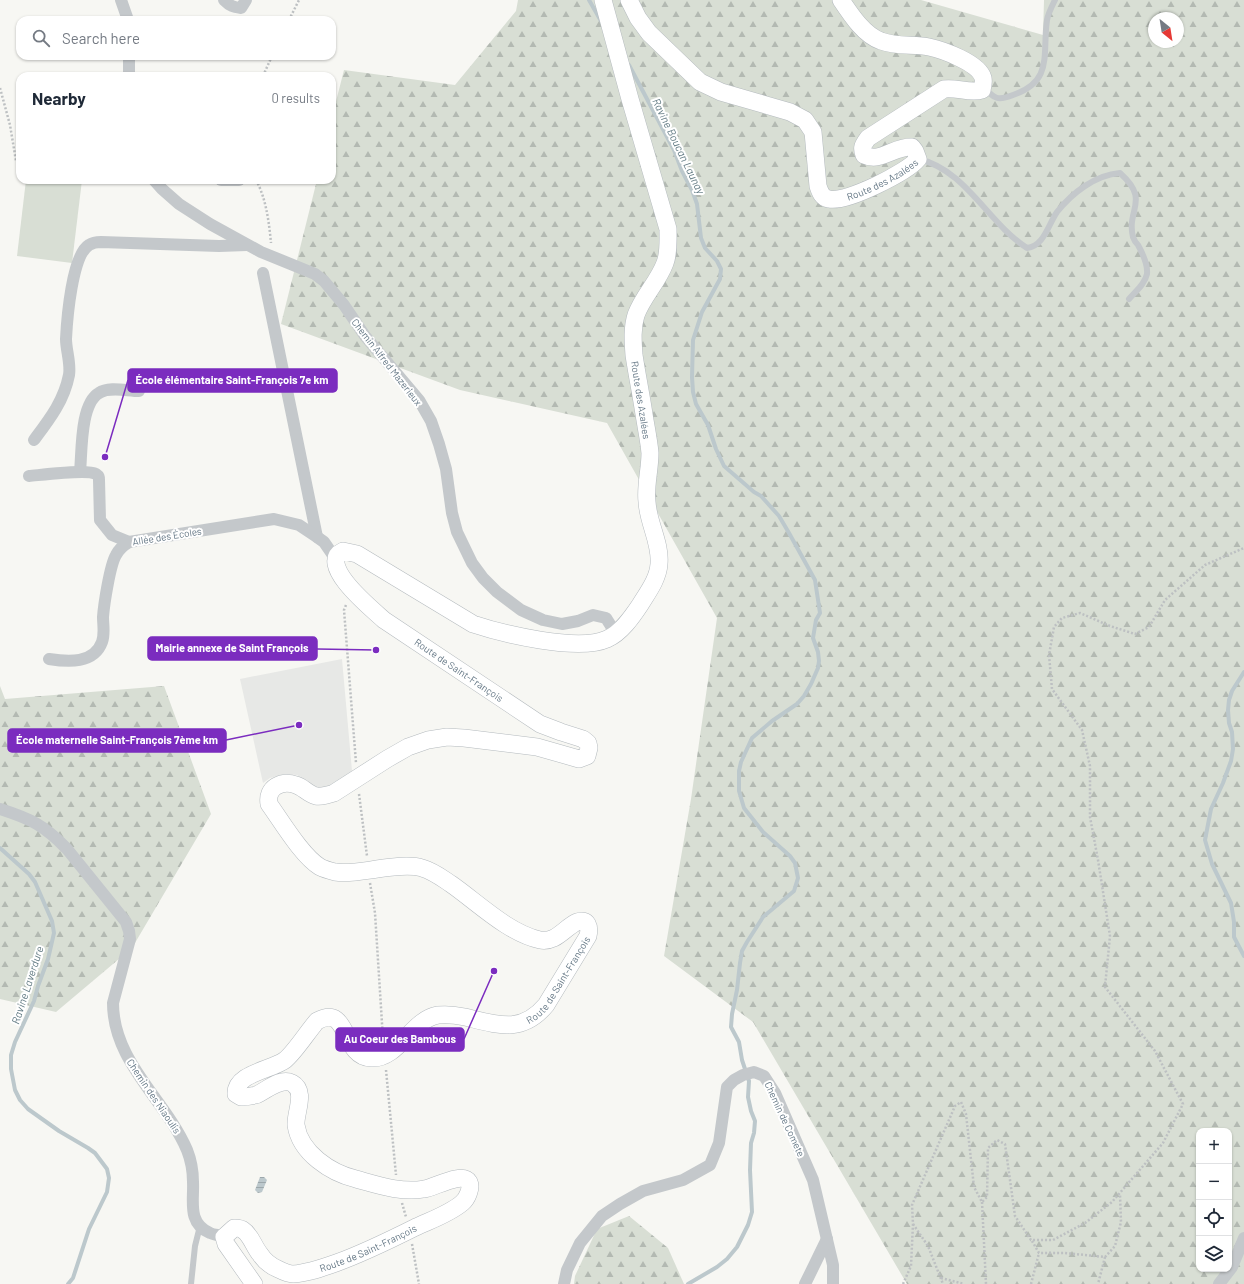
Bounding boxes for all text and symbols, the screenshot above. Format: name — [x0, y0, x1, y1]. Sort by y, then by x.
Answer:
north arrow — [1148, 12, 1184, 48]
search box — [16, 16, 336, 60]
icon: search — [30, 27, 52, 49]
text: Search here — [62, 29, 140, 47]
text: Nearby — [32, 88, 86, 108]
text: 0 results — [271, 90, 320, 106]
water label: Ravine Boucan Launay — [650, 96, 708, 197]
street label: Route des Azalées — [845, 156, 921, 203]
street label: Chemin Alfred Mazerieux — [349, 316, 425, 408]
street label: Route des Azalées — [629, 360, 653, 440]
callout: École élémentaire Saint-François 7e km — [128, 369, 337, 392]
text: École élémentaire Saint-François 7e km — [136, 373, 328, 386]
street label: Allée des Écoles — [132, 525, 203, 547]
street label: Route de Saint-François — [412, 636, 506, 704]
callout: Mairie annexe de Saint François — [148, 637, 317, 660]
text: Mairie annexe de Saint François — [156, 641, 309, 654]
callout: École maternelle Saint-François 7ème km — [8, 729, 226, 752]
text: École maternelle Saint-François 7ème km — [16, 733, 218, 746]
street label: Route de Saint-François — [524, 934, 593, 1026]
water label: Ravine Laverdure — [8, 944, 46, 1026]
callout: Au Coeur des Bambous — [336, 1028, 464, 1051]
text: Au Coeur des Bambous — [344, 1032, 457, 1045]
street label: Chemin des Niaoulis — [125, 1056, 183, 1136]
street label: Chemin de Comete — [762, 1080, 808, 1158]
map controls — [1196, 1128, 1232, 1272]
button: + — [1196, 1128, 1232, 1164]
button: − — [1196, 1164, 1232, 1200]
button: locate — [1196, 1200, 1232, 1236]
street label: Route de Saint-François — [318, 1222, 419, 1274]
button: layers — [1196, 1236, 1232, 1272]

